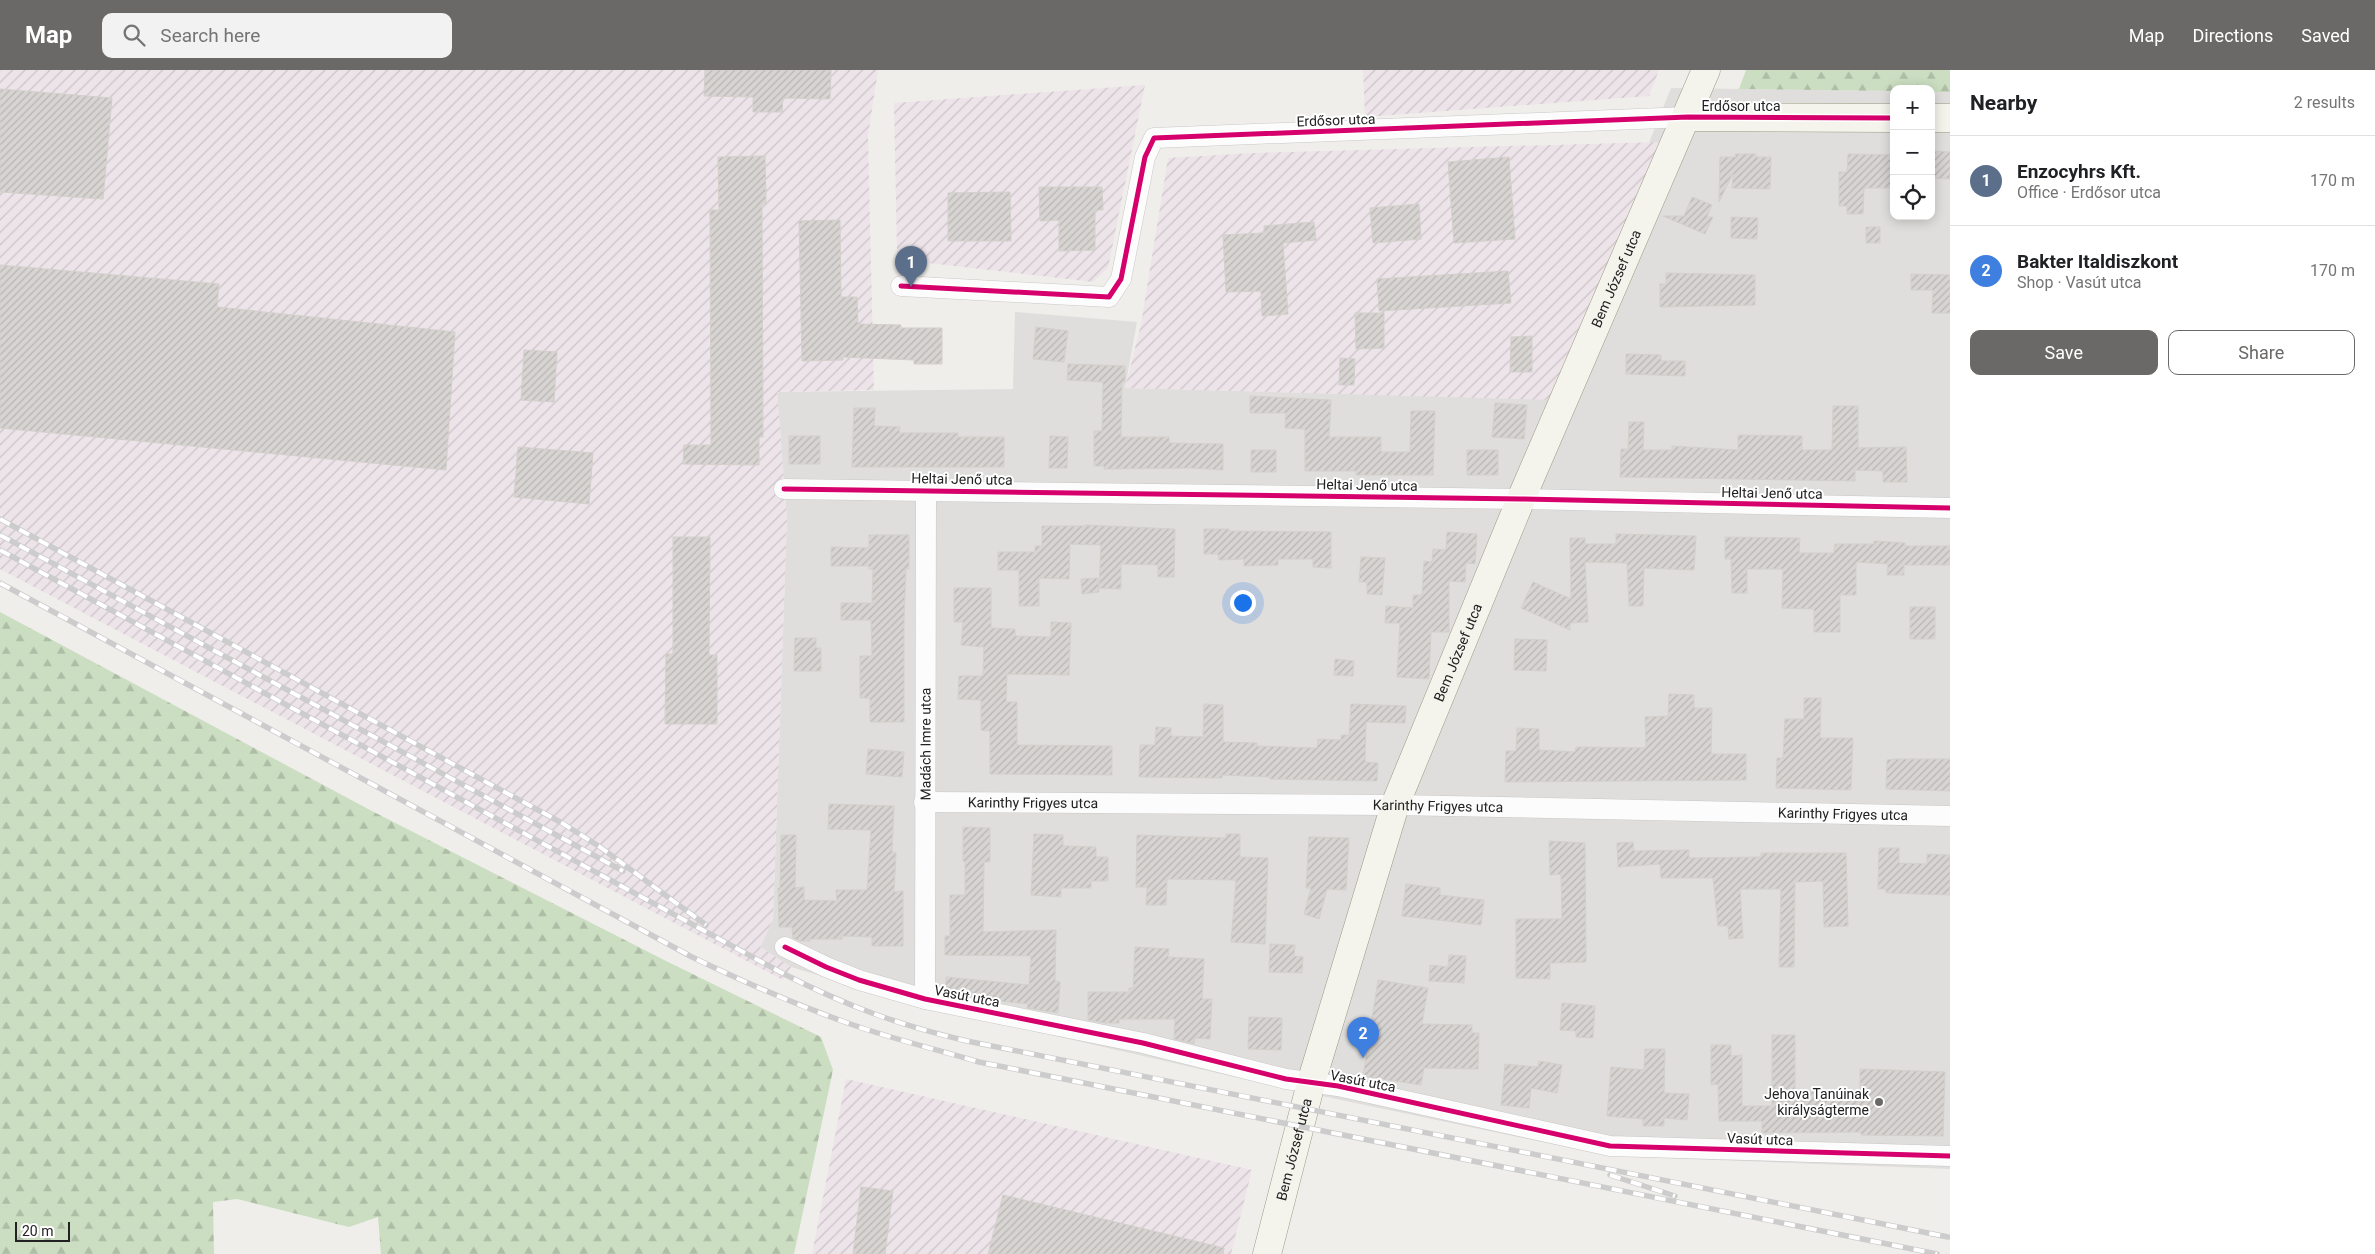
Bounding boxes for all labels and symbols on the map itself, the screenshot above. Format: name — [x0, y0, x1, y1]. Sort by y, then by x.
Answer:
street label: Erdősor utca — [1701, 98, 1781, 114]
street label: Erdősor utca — [1296, 111, 1376, 129]
street label: Bem József utca — [1588, 227, 1644, 330]
pin: 1 — [895, 246, 927, 287]
street label: Heltai Jenő utca — [911, 470, 1013, 488]
street label: Heltai Jenő utca — [1316, 476, 1418, 494]
street label: Heltai Jenő utca — [1721, 484, 1823, 502]
your location — [1230, 590, 1256, 616]
street label: Bem József utca — [1430, 601, 1485, 704]
street label: Madách Imre utca — [917, 688, 934, 800]
street label: Karinthy Frigyes utca — [968, 794, 1098, 811]
street label: Karinthy Frigyes utca — [1373, 797, 1503, 815]
street label: Karinthy Frigyes utca — [1778, 805, 1908, 823]
street label: Vasút utca — [933, 982, 1001, 1010]
pin: 2 — [1347, 1017, 1379, 1058]
street label: Vasút utca — [1329, 1067, 1397, 1095]
place label: Jehova Tanúinak királyságterme — [1764, 1086, 1870, 1118]
marker: Jehova Tanúinak királyságterme — [1873, 1096, 1885, 1108]
street label: Bem József utca — [1273, 1097, 1315, 1202]
street label: Vasút utca — [1727, 1130, 1793, 1148]
scale bar — [15, 1219, 70, 1242]

